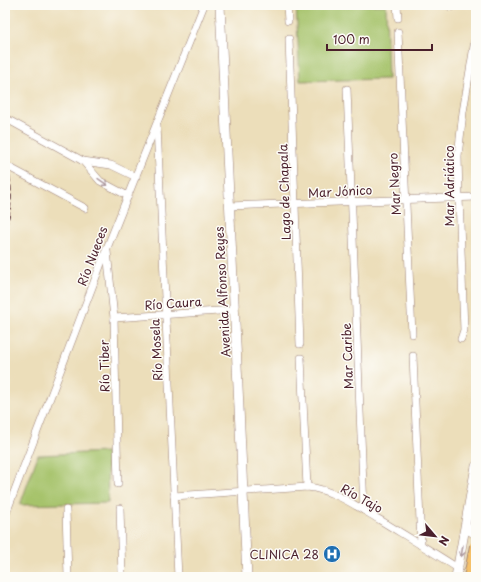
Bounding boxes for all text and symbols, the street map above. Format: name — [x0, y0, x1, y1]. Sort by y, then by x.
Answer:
scale bar — [327, 26, 432, 52]
text: 100 m — [333, 30, 370, 48]
street label: Lago de Chapala — [273, 143, 295, 241]
street label: Mar Adriático — [440, 145, 458, 227]
street label: Mar Negro — [383, 152, 405, 216]
one-way arrow — [97, 178, 108, 186]
street label: Mar Jónico — [307, 180, 373, 202]
street label: Río Nueces — [72, 223, 112, 288]
street label: Avenida Alfonso Reyes — [210, 226, 234, 358]
street label: Río Caura — [144, 292, 203, 314]
street label: Río Mosela — [145, 318, 167, 382]
street label: Mar Caribe — [337, 322, 357, 389]
street label: Río Tiber — [95, 339, 113, 392]
street label: Río Tajo — [338, 479, 387, 517]
north arrow — [415, 516, 455, 556]
text: N — [435, 533, 454, 549]
hospital icon: CLINICA 28 — [322, 544, 342, 564]
one-way arrow — [457, 544, 465, 557]
place label: CLINICA 28 — [249, 545, 319, 563]

